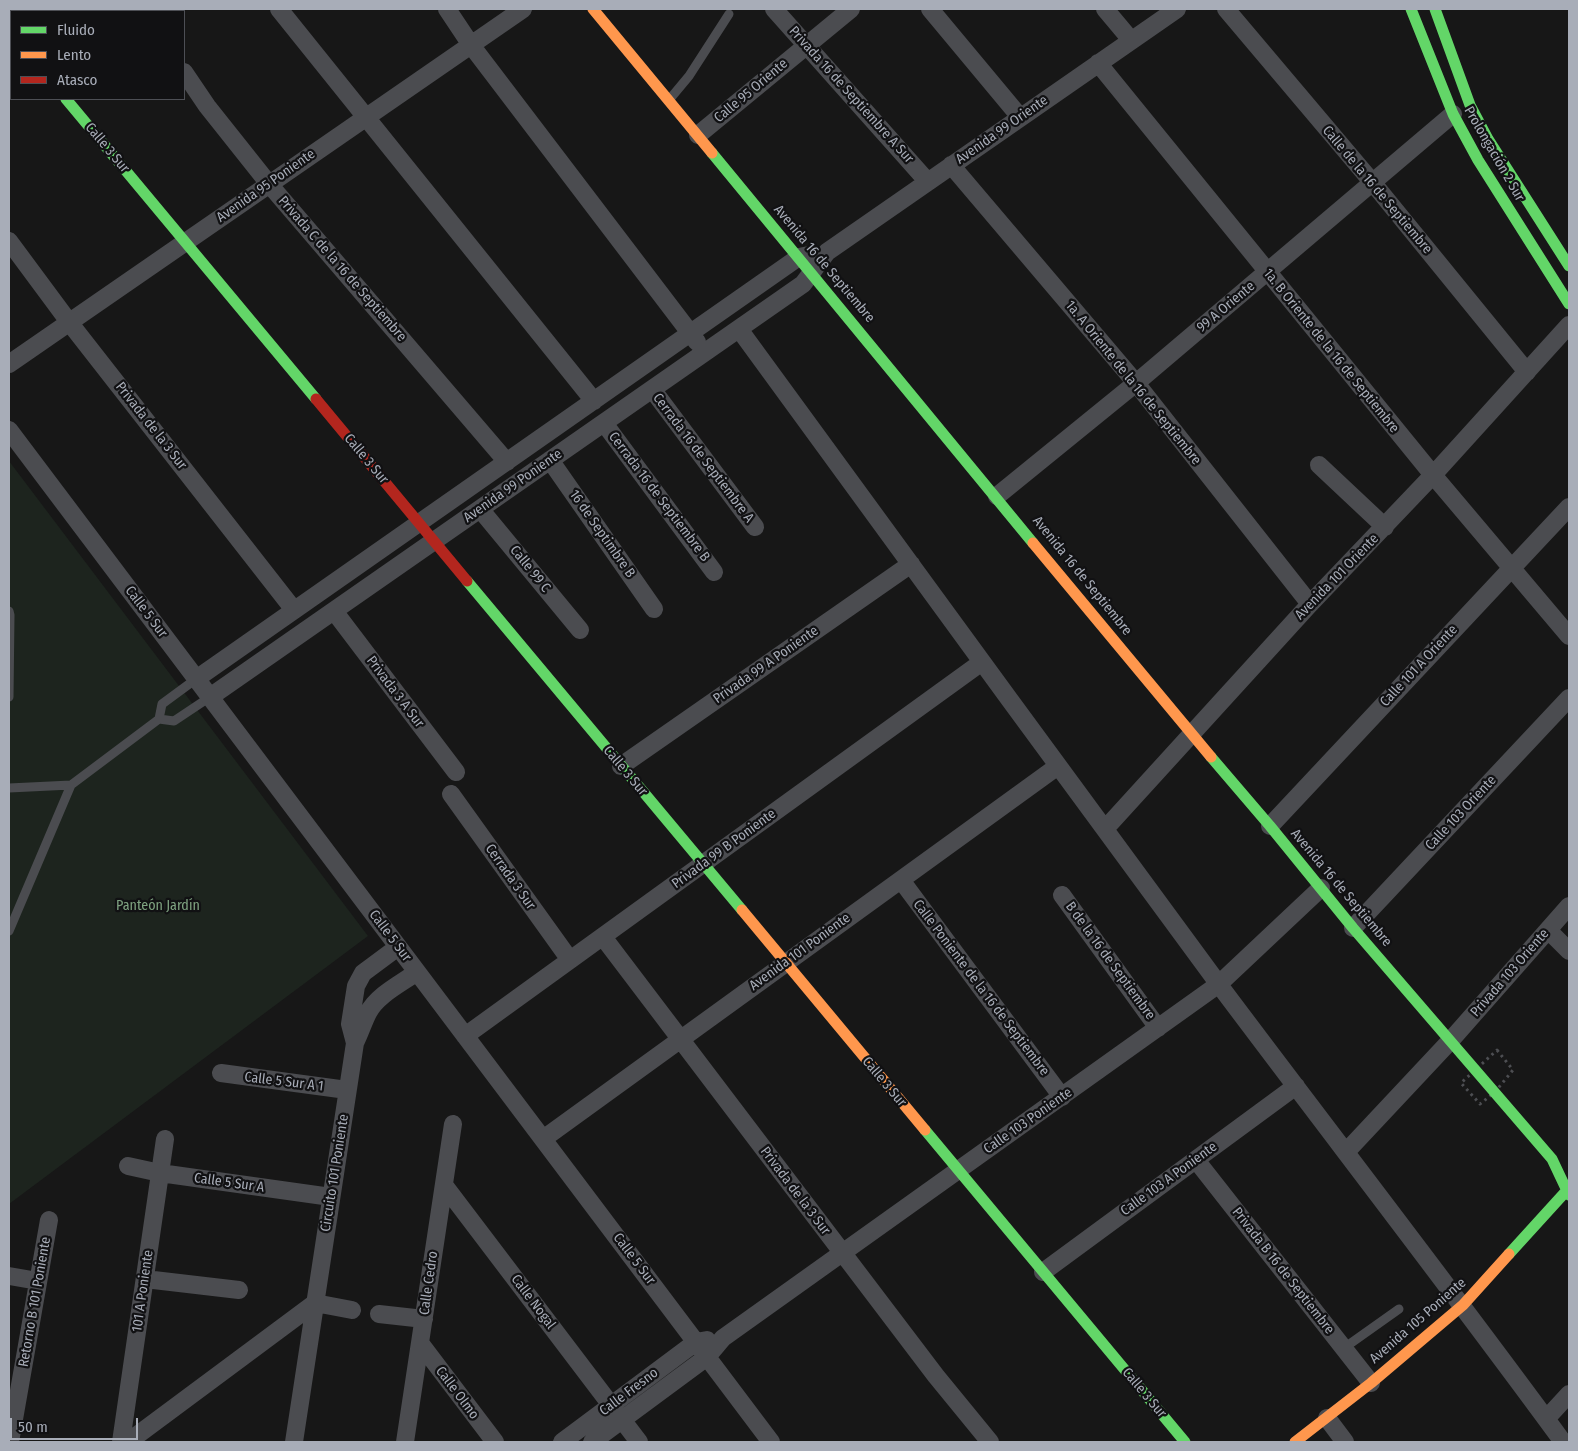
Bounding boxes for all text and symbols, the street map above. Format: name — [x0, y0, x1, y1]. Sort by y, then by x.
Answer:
legend — [10, 10, 185, 100]
text: Fluido — [57, 21, 95, 39]
street label: Privada 16 de Septiembre A Sur — [785, 23, 917, 167]
text: Lento — [57, 46, 91, 64]
street label: Calle 95 Oriente — [711, 55, 791, 127]
text: Atasco — [57, 71, 97, 89]
street label: Avenida 99 Oriente — [953, 92, 1051, 168]
street label: Prolongación 2 Sur — [1460, 104, 1528, 204]
street label: Calle 3 Sur — [81, 120, 133, 176]
street label: Calle de la 16 de Septiembre — [1318, 123, 1436, 257]
street label: Avenida 95 Poniente — [214, 146, 318, 226]
street label: Privada C de la 16 de Septiembre — [274, 193, 410, 345]
street label: Avenida 16 de Septiembre — [770, 202, 878, 326]
street label: 1a. B Oriente de la 16 de Septiembre — [1260, 265, 1402, 437]
street label: 99 A Oriente — [1194, 278, 1258, 336]
street label: 1a. A Oriente de la 16 de Septiembre — [1062, 298, 1204, 468]
street label: Privada de la 3 Sur — [112, 379, 190, 473]
street label: Cerrada 16 de Septiembre A — [649, 390, 757, 526]
street label: Cerrada 16 de Septiembre B — [605, 429, 713, 565]
street label: Calle 3 Sur — [340, 431, 392, 487]
street label: Avenida 99 Poniente — [460, 446, 566, 526]
street label: 16 de Septimbre B — [565, 487, 639, 581]
street label: Avenida 16 de Septiembre — [1029, 513, 1135, 639]
street label: Avenida 101 Oriente — [1292, 531, 1382, 623]
street label: Calle 99 C — [506, 542, 554, 596]
street label: Calle 5 Sur — [121, 583, 171, 641]
street label: Privada 99 A Poniente — [710, 622, 822, 708]
street label: Calle 101 A Oriente — [1377, 622, 1461, 710]
street label: Privada 3 A Sur — [363, 653, 427, 731]
street label: Calle 3 Sur — [599, 743, 651, 799]
street label: Calle 103 Oriente — [1422, 772, 1500, 854]
street label: Privada 99 B Poniente — [669, 806, 779, 892]
street label: Avenida 16 de Septiembre — [1287, 826, 1395, 950]
street label: Cerrada 3 Sur — [481, 841, 539, 913]
street label: Calle Poniente de la 16 de Septiembre — [909, 897, 1053, 1079]
park label: Panteón Jardín — [116, 898, 200, 914]
street label: B de la 16 de Septiembre — [1062, 899, 1158, 1023]
street label: Calle 5 Sur — [365, 907, 415, 965]
street label: Avenida 101 Poniente — [746, 910, 854, 994]
street label: Privada 103 Oriente — [1467, 926, 1553, 1020]
street label: Calle 3 Sur — [858, 1054, 910, 1110]
street label: Calle 5 Sur A 1 — [244, 1069, 324, 1095]
street label: Calle 103 Poniente — [981, 1084, 1075, 1158]
street label: Circuito 101 Poniente — [317, 1113, 353, 1233]
street label: Calle 103 A Poniente — [1118, 1138, 1220, 1220]
street label: Privada de la 3 Sur — [756, 1144, 834, 1238]
street label: Calle 5 Sur A — [193, 1170, 265, 1196]
street label: Privada B 16 de Septiembre — [1228, 1204, 1338, 1338]
street label: Calle 5 Sur — [609, 1230, 659, 1288]
street label: Retorno B 101 Poniente — [15, 1236, 55, 1368]
street label: 101 A Poniente — [129, 1249, 157, 1333]
street label: Calle Cedro — [416, 1250, 442, 1316]
street label: Calle Nogal — [507, 1271, 559, 1333]
street label: Avenida 105 Poniente — [1366, 1275, 1470, 1367]
street label: Calle Olmo — [432, 1363, 482, 1423]
street label: Calle Fresno — [596, 1365, 662, 1419]
street label: Calle 3 Sur — [1118, 1365, 1170, 1421]
scale bar — [12, 1408, 140, 1440]
text: 50 m — [18, 1418, 48, 1436]

